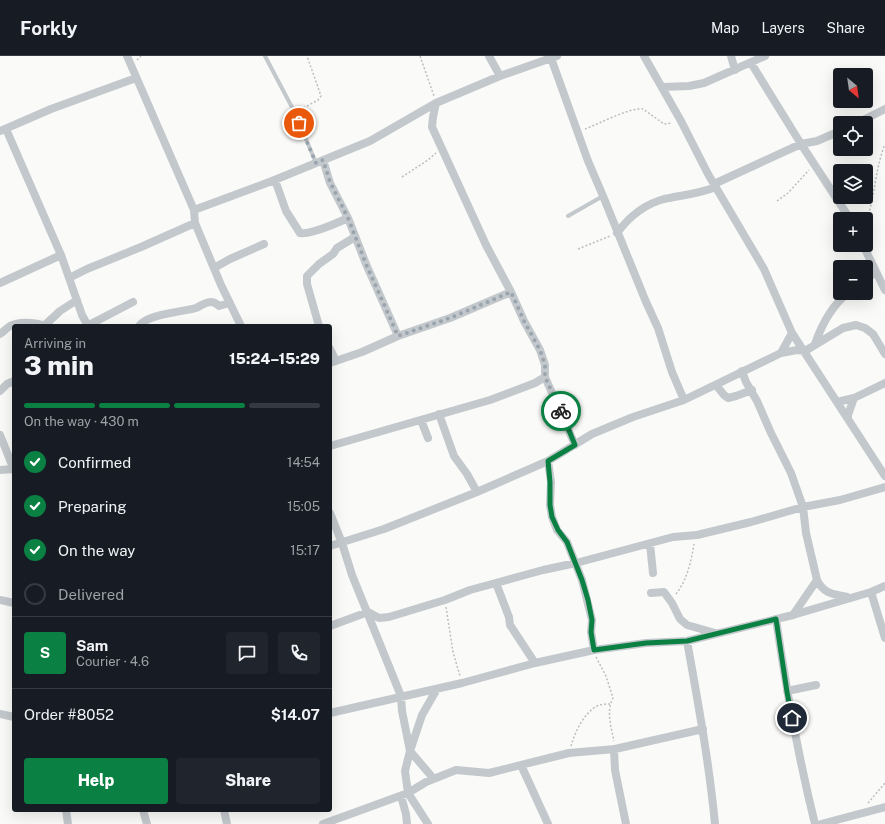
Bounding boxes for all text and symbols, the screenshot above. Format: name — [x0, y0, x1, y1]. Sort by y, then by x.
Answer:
text: Forkly — [20, 17, 78, 39]
text: Map — [711, 20, 739, 36]
text: Layers — [761, 20, 805, 36]
text: Share — [827, 20, 865, 36]
north arrow — [833, 68, 873, 108]
map controls — [833, 68, 873, 300]
pin — [282, 106, 316, 140]
icon: bag — [288, 112, 310, 134]
button: locate — [833, 116, 873, 156]
button: layers — [833, 164, 873, 204]
button: + — [833, 212, 873, 252]
button: − — [833, 260, 873, 300]
text: Arriving in — [24, 336, 86, 351]
text: 3 min — [24, 350, 94, 381]
text: 15:24–15:29 — [229, 350, 320, 367]
courier — [541, 391, 581, 431]
icon: bike — [550, 400, 572, 422]
text: On the way · 430 m — [24, 414, 139, 429]
icon: check — [24, 451, 46, 473]
text: Confirmed — [58, 454, 131, 471]
text: 14:54 — [287, 455, 320, 470]
icon: check — [24, 495, 46, 517]
text: Preparing — [58, 498, 127, 515]
text: 15:05 — [287, 499, 320, 514]
icon: check — [24, 539, 46, 561]
text: On the way — [58, 542, 135, 559]
text: 15:17 — [290, 543, 320, 558]
text: Delivered — [58, 586, 124, 603]
button: chat — [226, 632, 268, 674]
button: phone — [278, 632, 320, 674]
text: Sam — [76, 637, 108, 654]
text: S — [40, 644, 50, 661]
text: Courier · 4.6 — [76, 654, 149, 669]
pin — [775, 701, 809, 735]
text: Order #8052 — [24, 706, 114, 723]
text: $14.07 — [271, 706, 320, 723]
icon: home — [781, 707, 803, 729]
button: Help — [24, 758, 168, 804]
button: Share — [176, 758, 320, 804]

